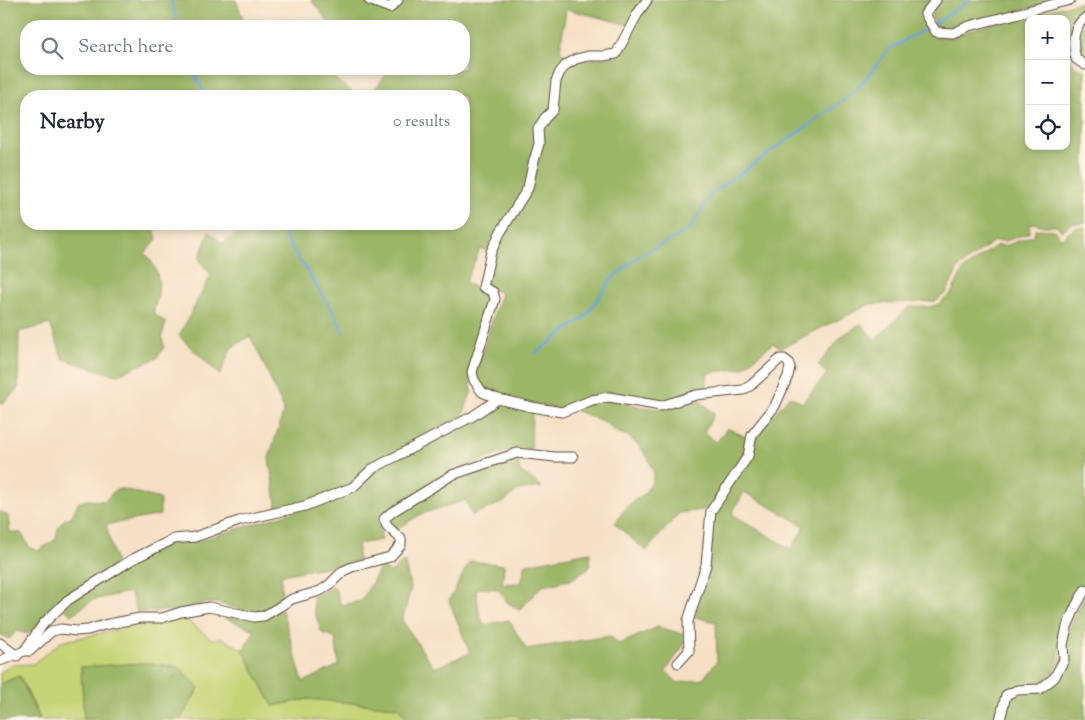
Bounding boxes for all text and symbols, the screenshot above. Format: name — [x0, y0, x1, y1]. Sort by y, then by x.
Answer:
map controls — [1025, 15, 1070, 150]
button: + — [1025, 15, 1070, 60]
search box — [20, 20, 470, 75]
icon: search — [38, 34, 66, 62]
text: Search here — [78, 34, 173, 61]
button: − — [1025, 60, 1070, 105]
button: locate — [1025, 105, 1070, 150]
text: Nearby — [40, 108, 105, 138]
text: 0 results — [393, 111, 450, 134]

